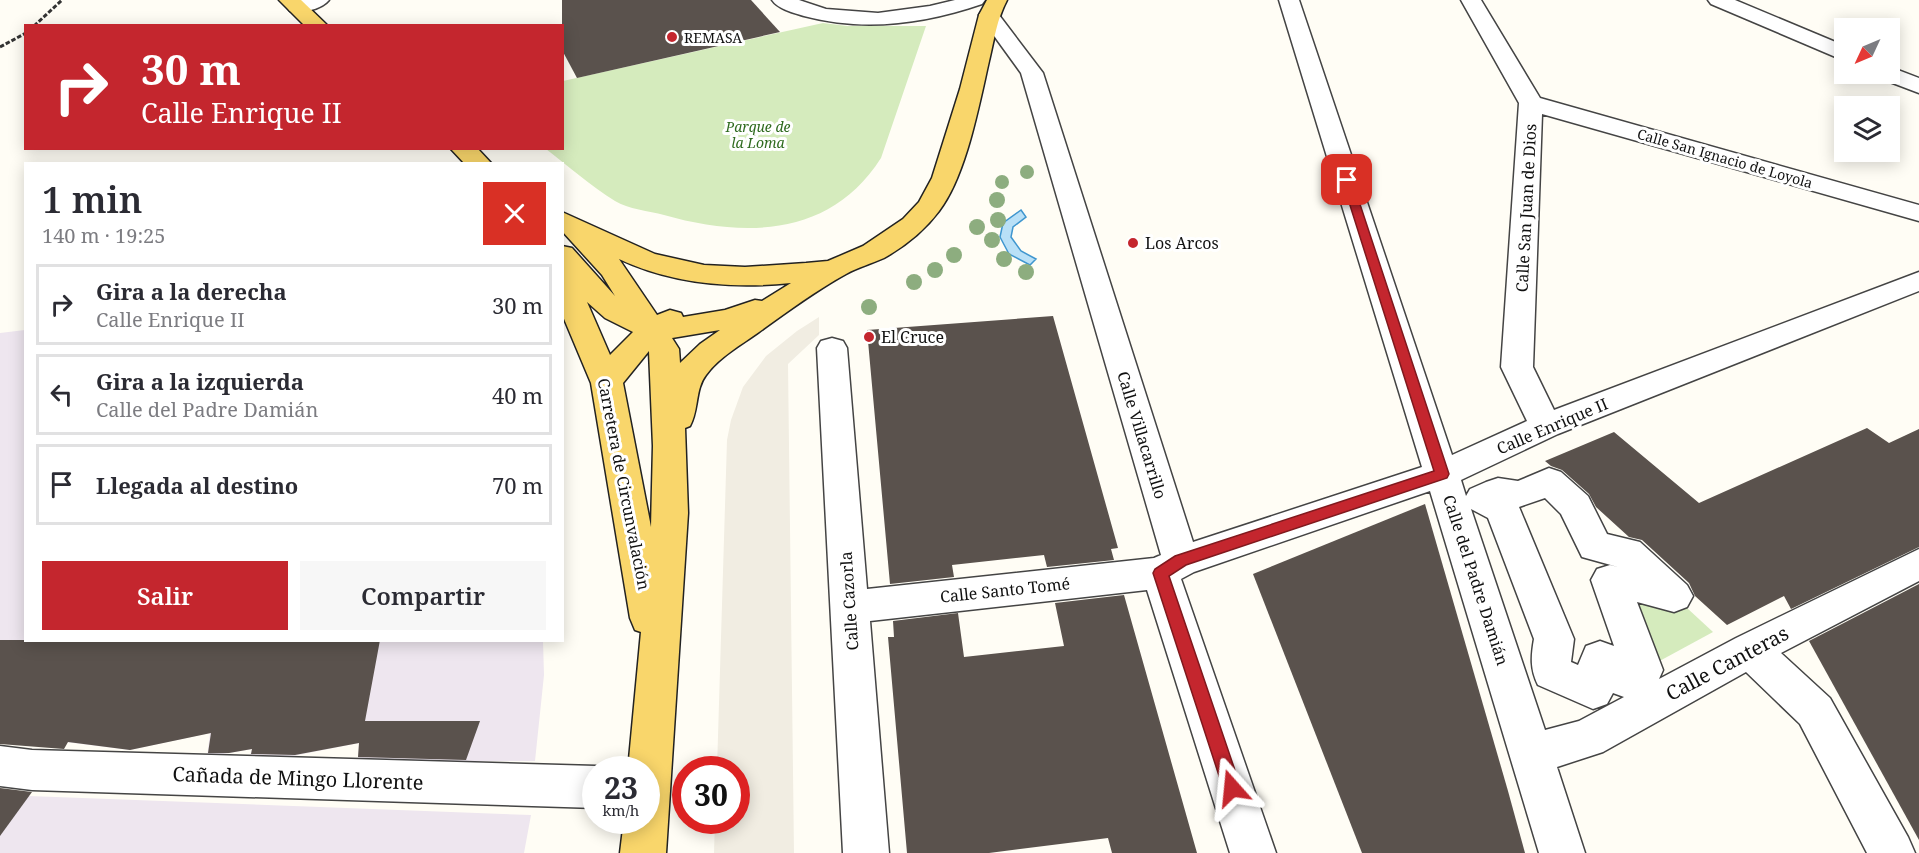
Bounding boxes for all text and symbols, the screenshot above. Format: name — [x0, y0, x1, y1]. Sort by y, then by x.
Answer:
north arrow — [1834, 18, 1900, 84]
map controls — [1834, 18, 1900, 162]
place label: REMASA — [684, 28, 742, 47]
marker: REMASA — [665, 30, 679, 44]
text: 30 m — [141, 40, 241, 97]
icon: right — [42, 48, 120, 126]
text: Calle Enrique II — [141, 94, 342, 131]
button: layers — [1834, 96, 1900, 162]
park label: Parque de la Loma — [725, 117, 791, 152]
street label: Calle San Juan de Dios — [1511, 123, 1541, 293]
street label: Calle San Ignacio de Loyola — [1635, 124, 1815, 192]
pin — [1321, 154, 1372, 205]
icon: arrive — [1330, 163, 1363, 196]
text: 1 min — [42, 175, 143, 224]
button: close — [483, 182, 546, 245]
text: 140 m · 19:25 — [42, 222, 165, 249]
place label: Los Arcos — [1145, 232, 1219, 254]
marker: Los Arcos — [1126, 236, 1140, 250]
text: Gira a la derecha — [96, 276, 287, 306]
icon: right — [45, 288, 78, 321]
text: 30 m — [492, 290, 543, 320]
text: Calle Enrique II — [96, 306, 245, 333]
place label: El Cruce — [881, 326, 944, 348]
marker: El Cruce — [862, 330, 876, 344]
text: Gira a la izquierda — [96, 366, 304, 396]
street label: Calle Villacarrillo — [1112, 368, 1172, 502]
street label: Carretera de Circunvalación — [593, 376, 655, 592]
icon: left — [45, 378, 78, 411]
text: 40 m — [492, 380, 543, 410]
street label: Calle Enrique II — [1493, 393, 1611, 459]
text: Calle del Padre Damián — [96, 396, 318, 423]
icon: arrive — [45, 468, 78, 501]
text: Llegada al destino — [96, 470, 298, 500]
text: 70 m — [492, 470, 543, 500]
street label: Calle del Padre Damián — [1438, 492, 1514, 668]
street label: Calle Cazorla — [835, 551, 863, 651]
button: Salir — [42, 561, 288, 630]
button: Compartir — [300, 561, 546, 630]
street label: Calle Santo Tomé — [939, 572, 1071, 608]
street label: Calle Canteras — [1661, 619, 1793, 707]
speed limit sign: 30 — [672, 756, 750, 834]
position arrow — [1200, 756, 1264, 820]
street label: Cañada de Mingo Llorente — [172, 760, 424, 796]
text: 23 — [604, 767, 638, 808]
text: km/h — [603, 800, 639, 820]

